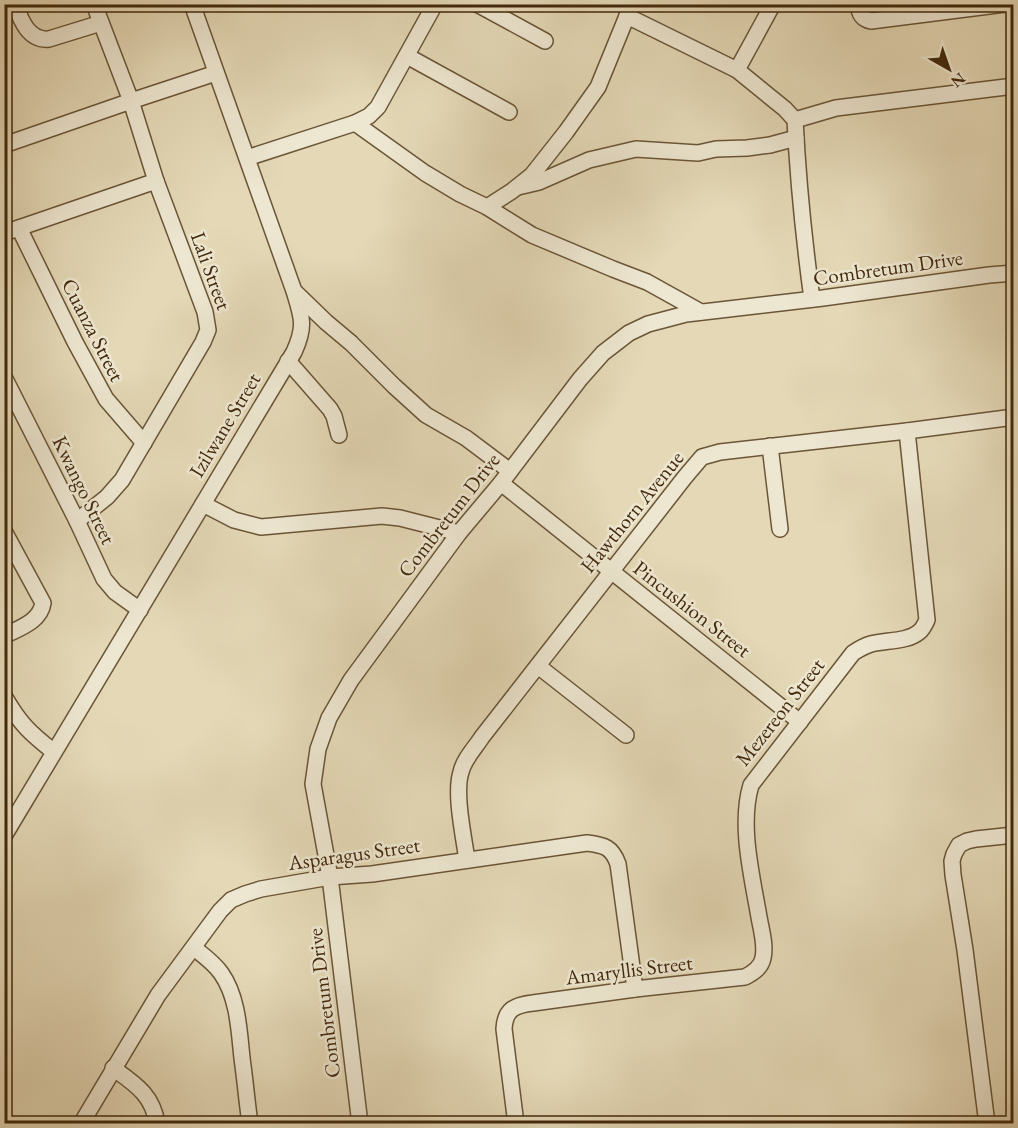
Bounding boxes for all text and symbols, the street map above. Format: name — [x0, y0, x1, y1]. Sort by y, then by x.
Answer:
north arrow — [919, 39, 979, 99]
text: N — [947, 68, 970, 92]
street label: Lali Street — [185, 228, 238, 314]
street label: Combretum Drive — [811, 244, 964, 291]
street label: Cuanza Street — [56, 274, 131, 386]
street label: Izilwane Street — [183, 367, 267, 482]
street label: Kwango Street — [47, 431, 123, 549]
street label: Hawthorn Avenue — [574, 445, 689, 578]
street label: Combretum Drive — [392, 447, 506, 582]
street label: Pincushion Street — [628, 554, 757, 663]
street label: Mezereon Street — [729, 652, 830, 771]
street label: Asparagus Street — [285, 831, 422, 876]
street label: Combretum Drive — [301, 927, 346, 1080]
street label: Amaryllis Street — [563, 948, 694, 991]

